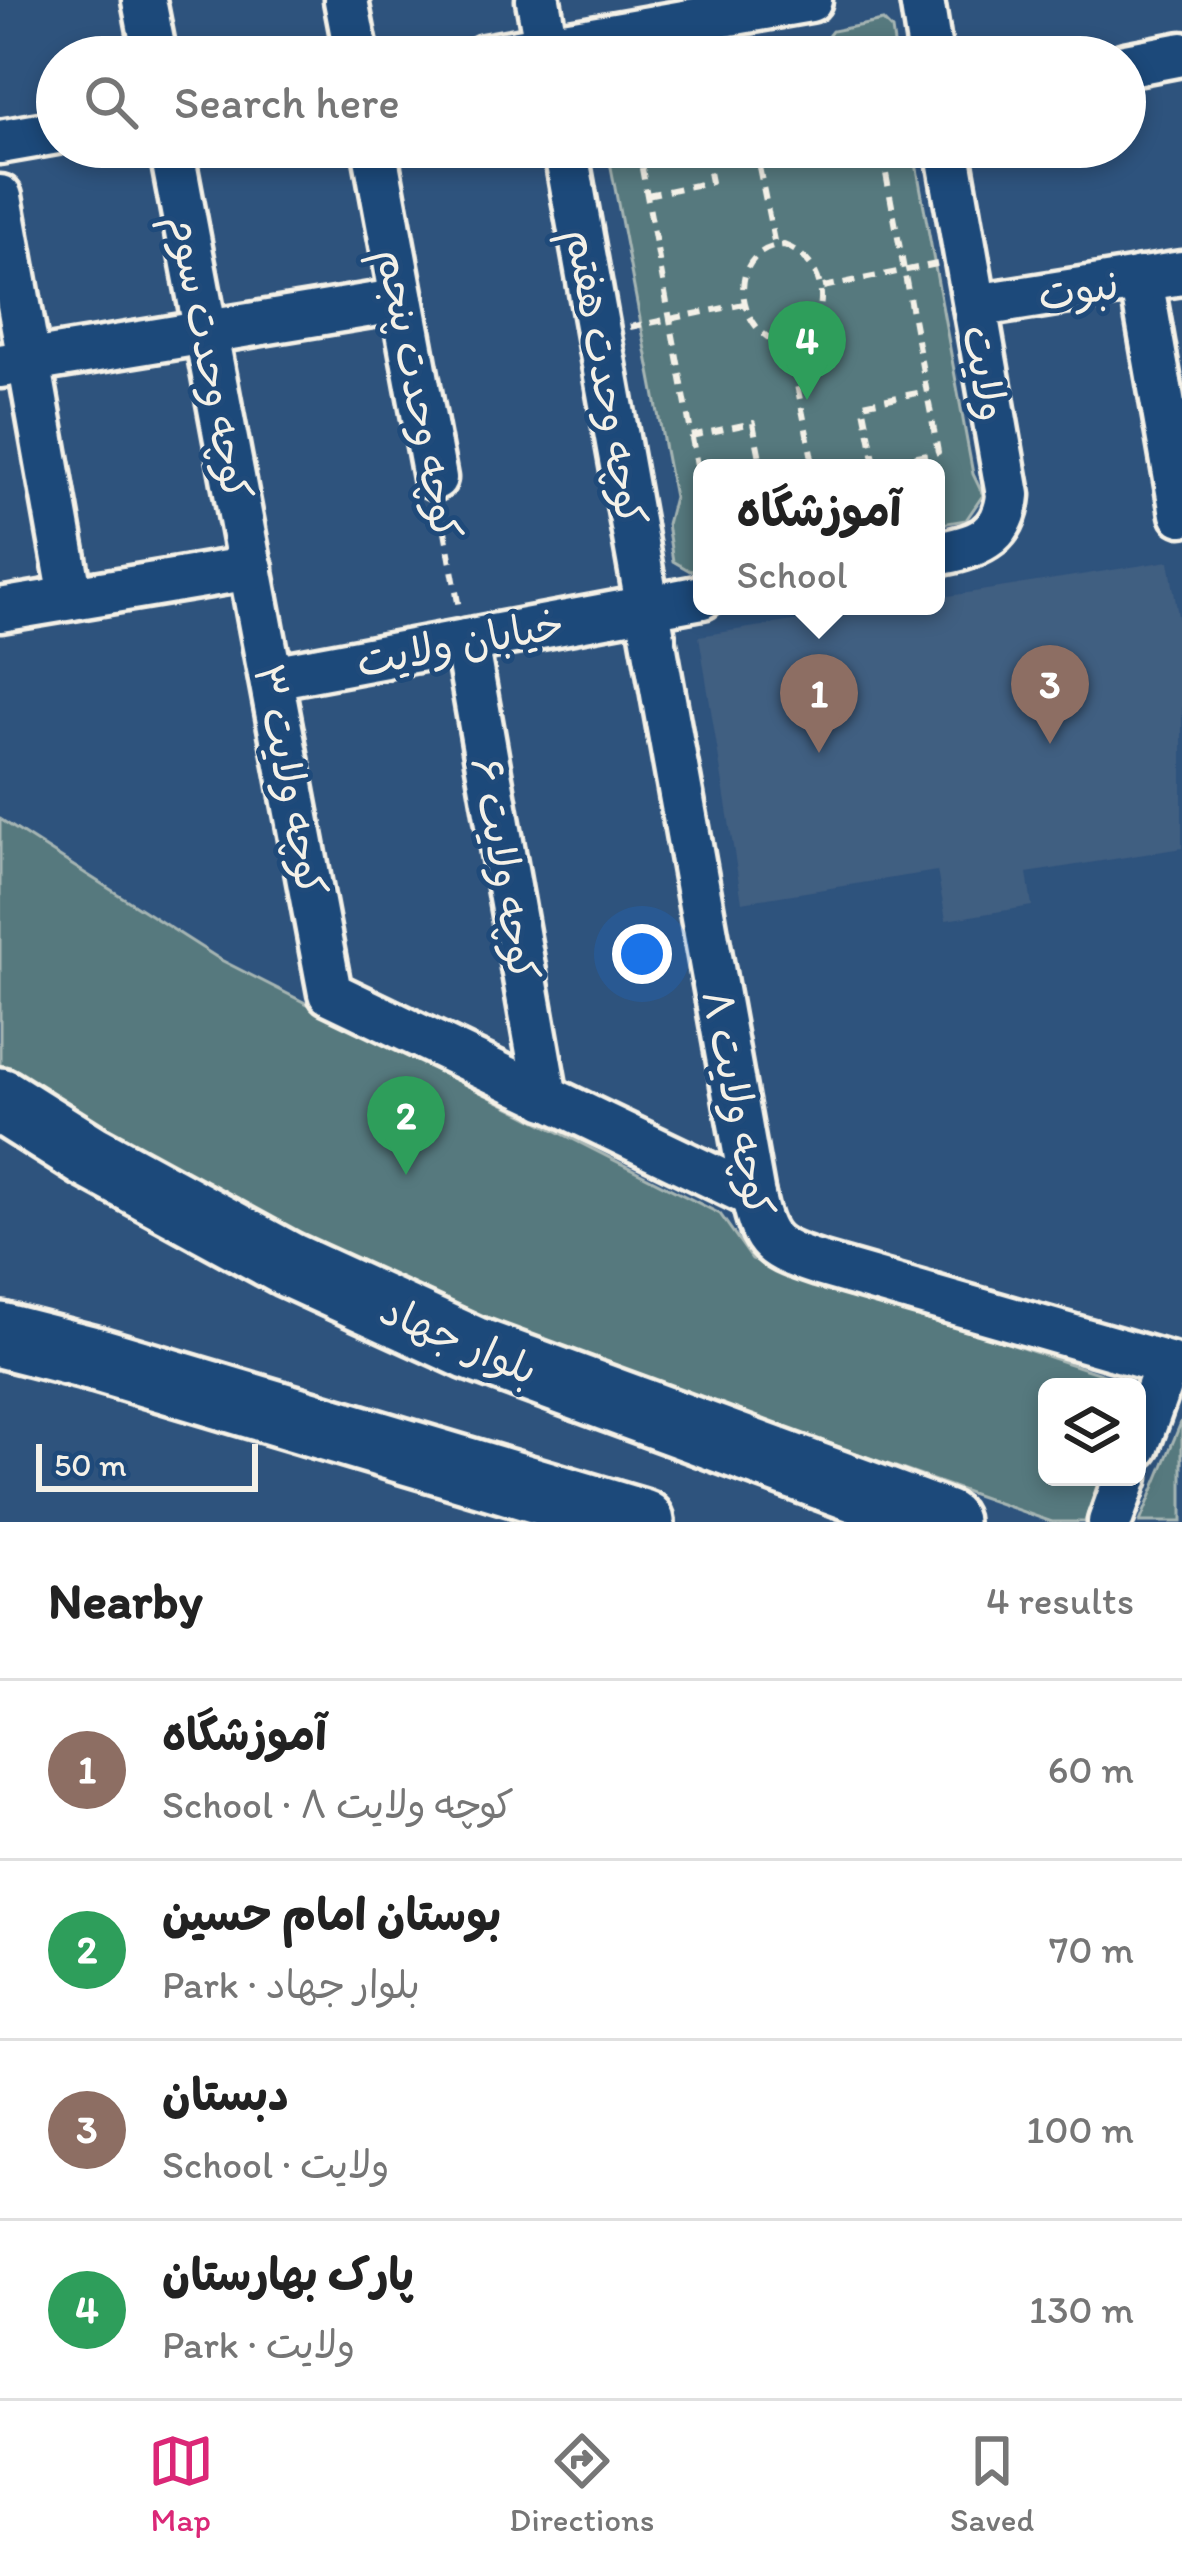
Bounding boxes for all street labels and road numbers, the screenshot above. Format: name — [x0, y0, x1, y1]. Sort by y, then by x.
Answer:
street label: کوچه وحدت سوم — [151, 210, 263, 506]
street label: کوچه وحدت هفتم — [549, 224, 658, 531]
street label: کوچه وحدت پنجم — [360, 244, 473, 545]
street label: نبوت — [1034, 258, 1122, 321]
street label: ولایت — [952, 321, 1019, 425]
street label: خیابان ولایت — [352, 597, 568, 688]
street label: کوچه ولایت ۳ — [242, 660, 338, 901]
street label: کوچه ولایت ۶ — [460, 753, 550, 985]
street label: کوچه ولایت ۸ — [691, 985, 786, 1221]
street label: بلوار جهاد — [372, 1284, 545, 1395]

